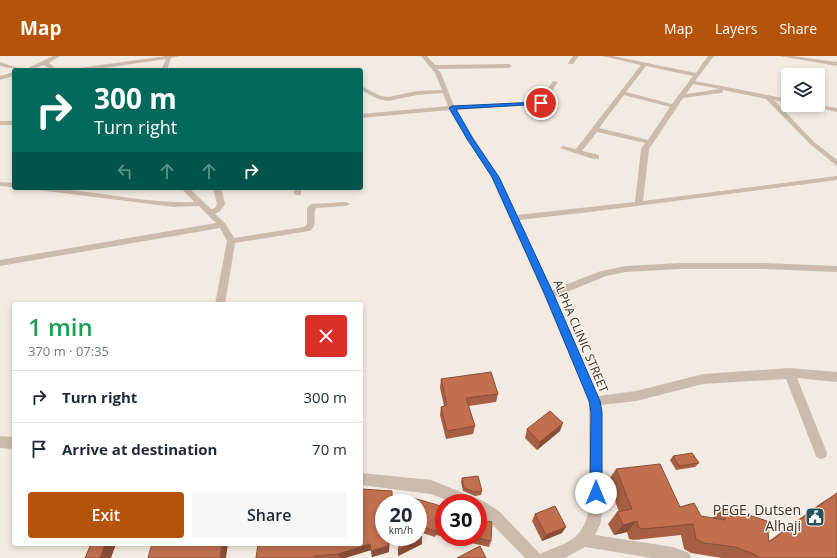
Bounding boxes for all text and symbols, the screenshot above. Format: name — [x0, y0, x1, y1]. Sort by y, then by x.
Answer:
text: Map — [20, 15, 61, 41]
text: Map — [664, 19, 693, 38]
text: Layers — [715, 19, 757, 38]
text: Share — [779, 19, 817, 38]
map controls — [781, 68, 825, 112]
button: layers — [781, 68, 825, 112]
text: 300 m — [94, 79, 177, 117]
icon: right — [28, 84, 80, 136]
pin — [524, 86, 558, 120]
icon: arrive — [530, 92, 552, 114]
text: Turn right — [94, 115, 177, 139]
icon: left — [114, 160, 136, 182]
icon: ahead — [156, 160, 178, 182]
icon: ahead — [198, 160, 220, 182]
icon: right — [240, 160, 262, 182]
street label: ALPHA CLINIC STREET — [549, 277, 613, 396]
text: 1 min — [28, 310, 93, 343]
button: close — [305, 315, 347, 357]
text: 370 m · 07:35 — [28, 342, 109, 360]
icon: right — [28, 386, 50, 408]
text: Turn right — [62, 387, 137, 407]
text: 300 m — [303, 387, 347, 407]
icon: arrive — [28, 438, 50, 460]
text: Arrive at destination — [62, 439, 217, 459]
text: 70 m — [312, 439, 347, 459]
position arrow — [575, 472, 617, 514]
button: Exit — [28, 492, 184, 538]
button: Share — [192, 492, 347, 538]
speed limit sign: 30 — [435, 494, 487, 546]
place label: PEGE, Dutsen Alhaji — [713, 500, 801, 535]
text: 20 — [390, 501, 412, 528]
public building icon: PEGE, Dutsen Alhaji — [804, 506, 826, 528]
text: km/h — [389, 523, 413, 537]

